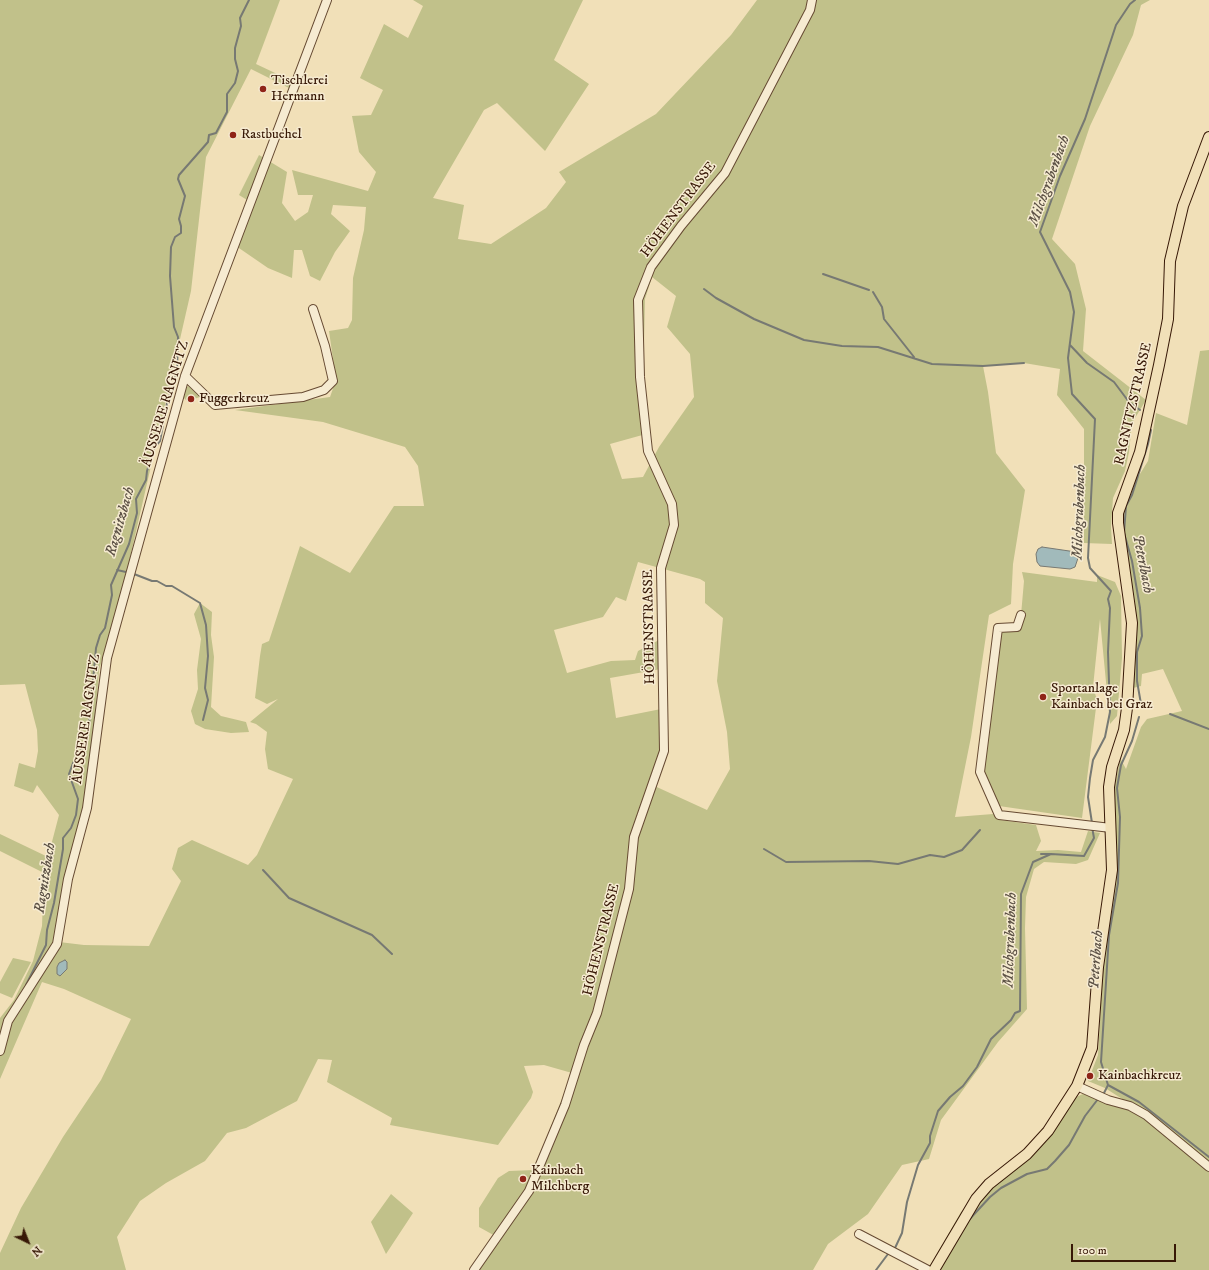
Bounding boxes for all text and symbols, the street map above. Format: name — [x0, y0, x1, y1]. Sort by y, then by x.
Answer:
place label: Tischlerei Hermann — [271, 73, 328, 106]
marker: Tischlerei Hermann — [258, 84, 268, 94]
place label: Rastbuehel — [241, 127, 302, 143]
marker: Rastbuehel — [228, 130, 238, 140]
water label: Milchgrabenbach — [1025, 133, 1075, 229]
street label: HÖHENSTRASSE — [638, 159, 720, 261]
street label: ÄUSSERE RAGNITZ — [139, 339, 193, 469]
street label: RAGNITZSTRASSE — [1112, 341, 1156, 467]
place label: Fuggerkreuz — [199, 391, 269, 407]
marker: Fuggerkreuz — [186, 394, 196, 404]
water label: Milchgrabenbach — [1069, 464, 1091, 560]
water label: Ragnitzbach — [103, 485, 139, 559]
water label: Peterlbach — [1127, 533, 1157, 595]
street label: HÖHENSTRASSE — [641, 569, 659, 685]
street label: ÄUSSERE RAGNITZ — [70, 653, 104, 785]
place label: Sportanlage Kainbach bei Graz — [1051, 681, 1153, 714]
marker: Sportanlage Kainbach bei Graz — [1038, 692, 1048, 702]
water label: Ragnitzbach — [32, 841, 60, 915]
street label: HÖHENSTRASSE — [580, 882, 624, 998]
water label: Milchgrabenbach — [1000, 892, 1022, 988]
water label: Peterlbach — [1086, 930, 1108, 990]
place label: Kainbachkreuz — [1098, 1068, 1181, 1084]
marker: Kainbachkreuz — [1085, 1071, 1095, 1081]
place label: Kainbach Milchberg — [531, 1163, 589, 1196]
marker: Kainbach Milchberg — [518, 1174, 528, 1184]
north arrow — [8, 1222, 48, 1262]
scale bar — [1073, 1236, 1178, 1262]
text: N — [28, 1243, 44, 1259]
text: 100 m — [1078, 1243, 1107, 1258]

